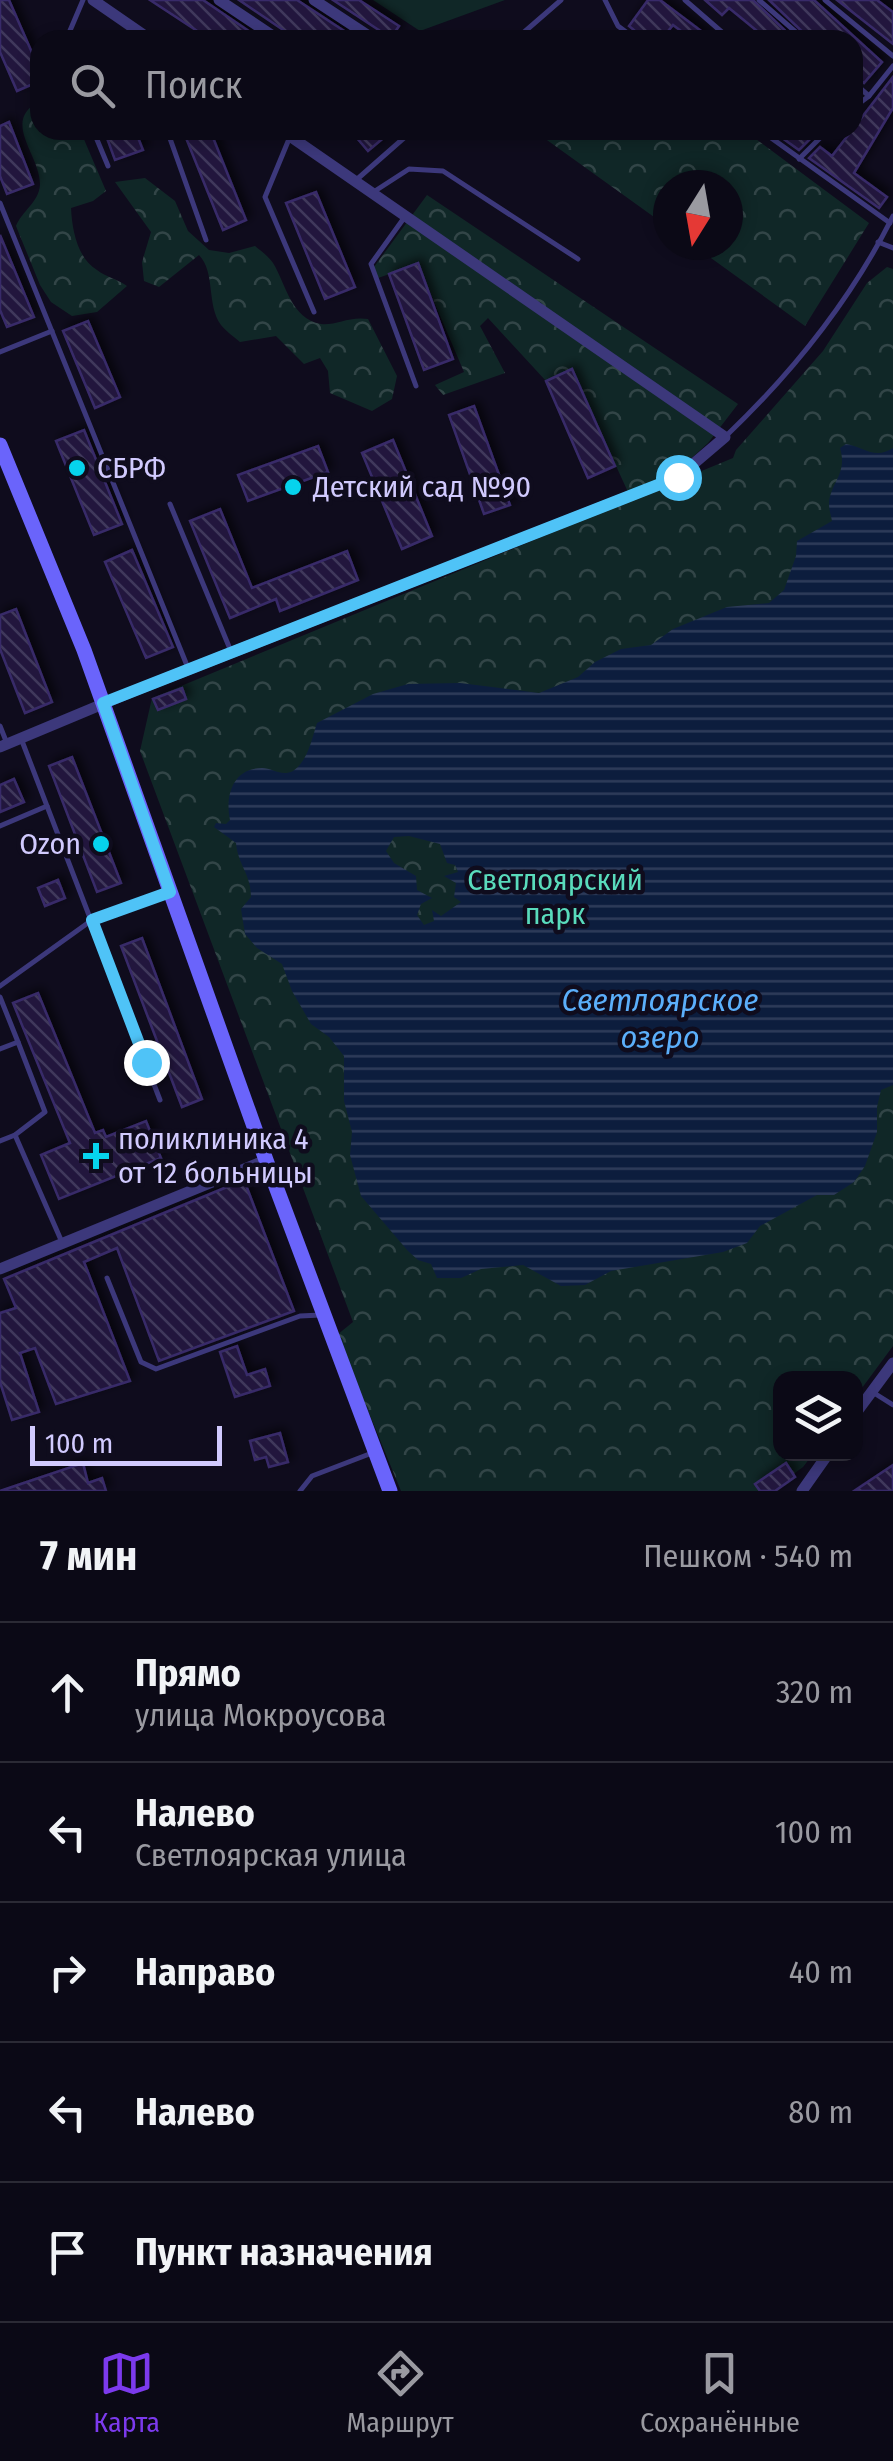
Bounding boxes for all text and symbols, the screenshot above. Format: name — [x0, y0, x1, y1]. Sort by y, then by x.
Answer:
search box — [30, 30, 863, 140]
icon: search — [65, 58, 120, 113]
text: Поиск — [145, 62, 242, 108]
north arrow — [653, 170, 743, 260]
place label: СБРФ — [97, 450, 166, 486]
route start — [656, 455, 702, 501]
marker: СБРФ — [66, 457, 88, 479]
place label: Детский сад №90 — [312, 469, 531, 505]
marker: Детский сад №90 — [282, 476, 304, 498]
place label: Ozon — [19, 826, 81, 862]
marker: Ozon — [90, 833, 112, 855]
park label: Светлоярский парк — [467, 862, 643, 932]
water label: Светлоярское озеро — [562, 981, 758, 1056]
route end — [124, 1040, 170, 1086]
place label: поликлиника 4 от 12 больницы — [118, 1121, 313, 1191]
marker: поликлиника 4 от 12 больницы — [83, 1143, 109, 1169]
map controls — [773, 1371, 863, 1461]
button: layers — [773, 1371, 863, 1461]
scale bar — [30, 1421, 222, 1466]
text: 100 m — [45, 1427, 113, 1460]
text: 7 мин — [40, 1531, 137, 1581]
text: Пешком · 540 m — [643, 1537, 853, 1575]
text: Прямо — [135, 1650, 241, 1696]
icon: ahead — [40, 1665, 95, 1720]
text: 320 m — [776, 1673, 853, 1711]
text: улица Мокроусова — [135, 1696, 387, 1734]
text: Налево — [135, 1790, 255, 1836]
icon: left — [40, 1805, 95, 1860]
text: 100 m — [775, 1813, 853, 1851]
text: Светлоярская улица — [135, 1836, 407, 1874]
icon: right — [40, 1945, 95, 2000]
text: Направо — [135, 1949, 275, 1995]
text: 40 m — [789, 1953, 853, 1991]
icon: left — [40, 2085, 95, 2140]
text: Налево — [135, 2089, 255, 2135]
text: 80 m — [788, 2093, 853, 2131]
icon: arrive — [40, 2225, 95, 2280]
text: Пункт назначения — [135, 2229, 433, 2275]
tab: Карта — [93, 2346, 160, 2439]
tab: Маршрут — [346, 2346, 454, 2439]
tab: Сохранённые — [640, 2346, 800, 2439]

